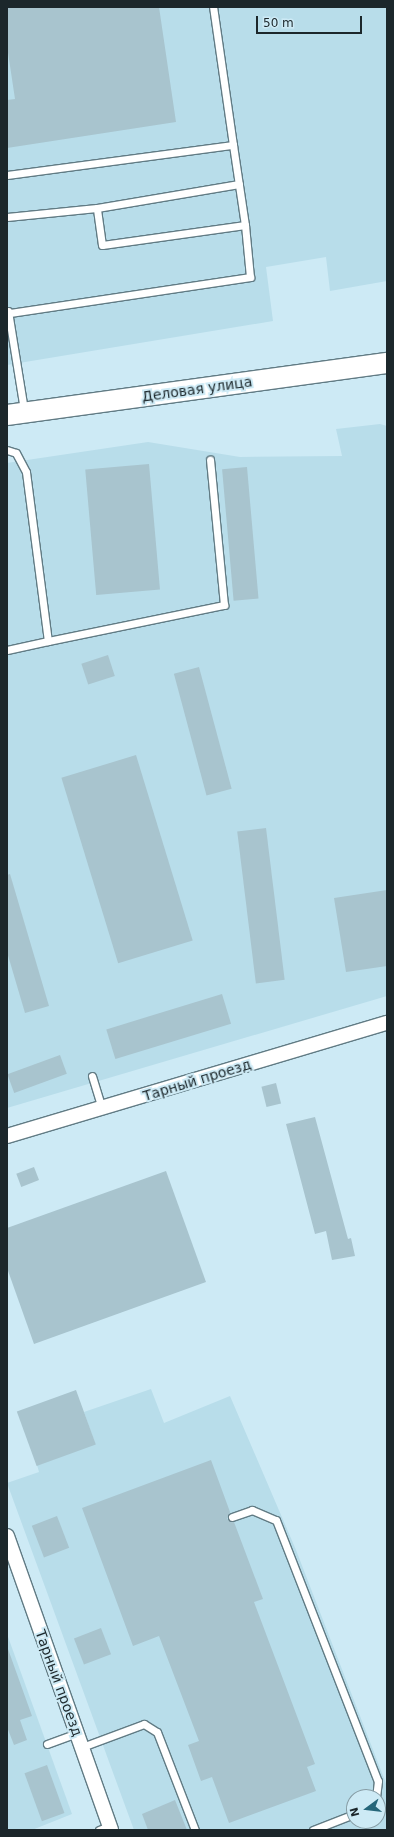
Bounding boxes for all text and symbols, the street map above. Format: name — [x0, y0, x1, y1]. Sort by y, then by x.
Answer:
scale bar — [258, 8, 364, 34]
text: 50 m — [263, 16, 294, 30]
street label: Деловая улица — [141, 373, 253, 405]
street label: Тарный проезд — [141, 1056, 253, 1104]
street label: Тарный проезд — [32, 1627, 86, 1739]
north arrow — [346, 1789, 386, 1829]
text: N — [347, 1806, 362, 1818]

